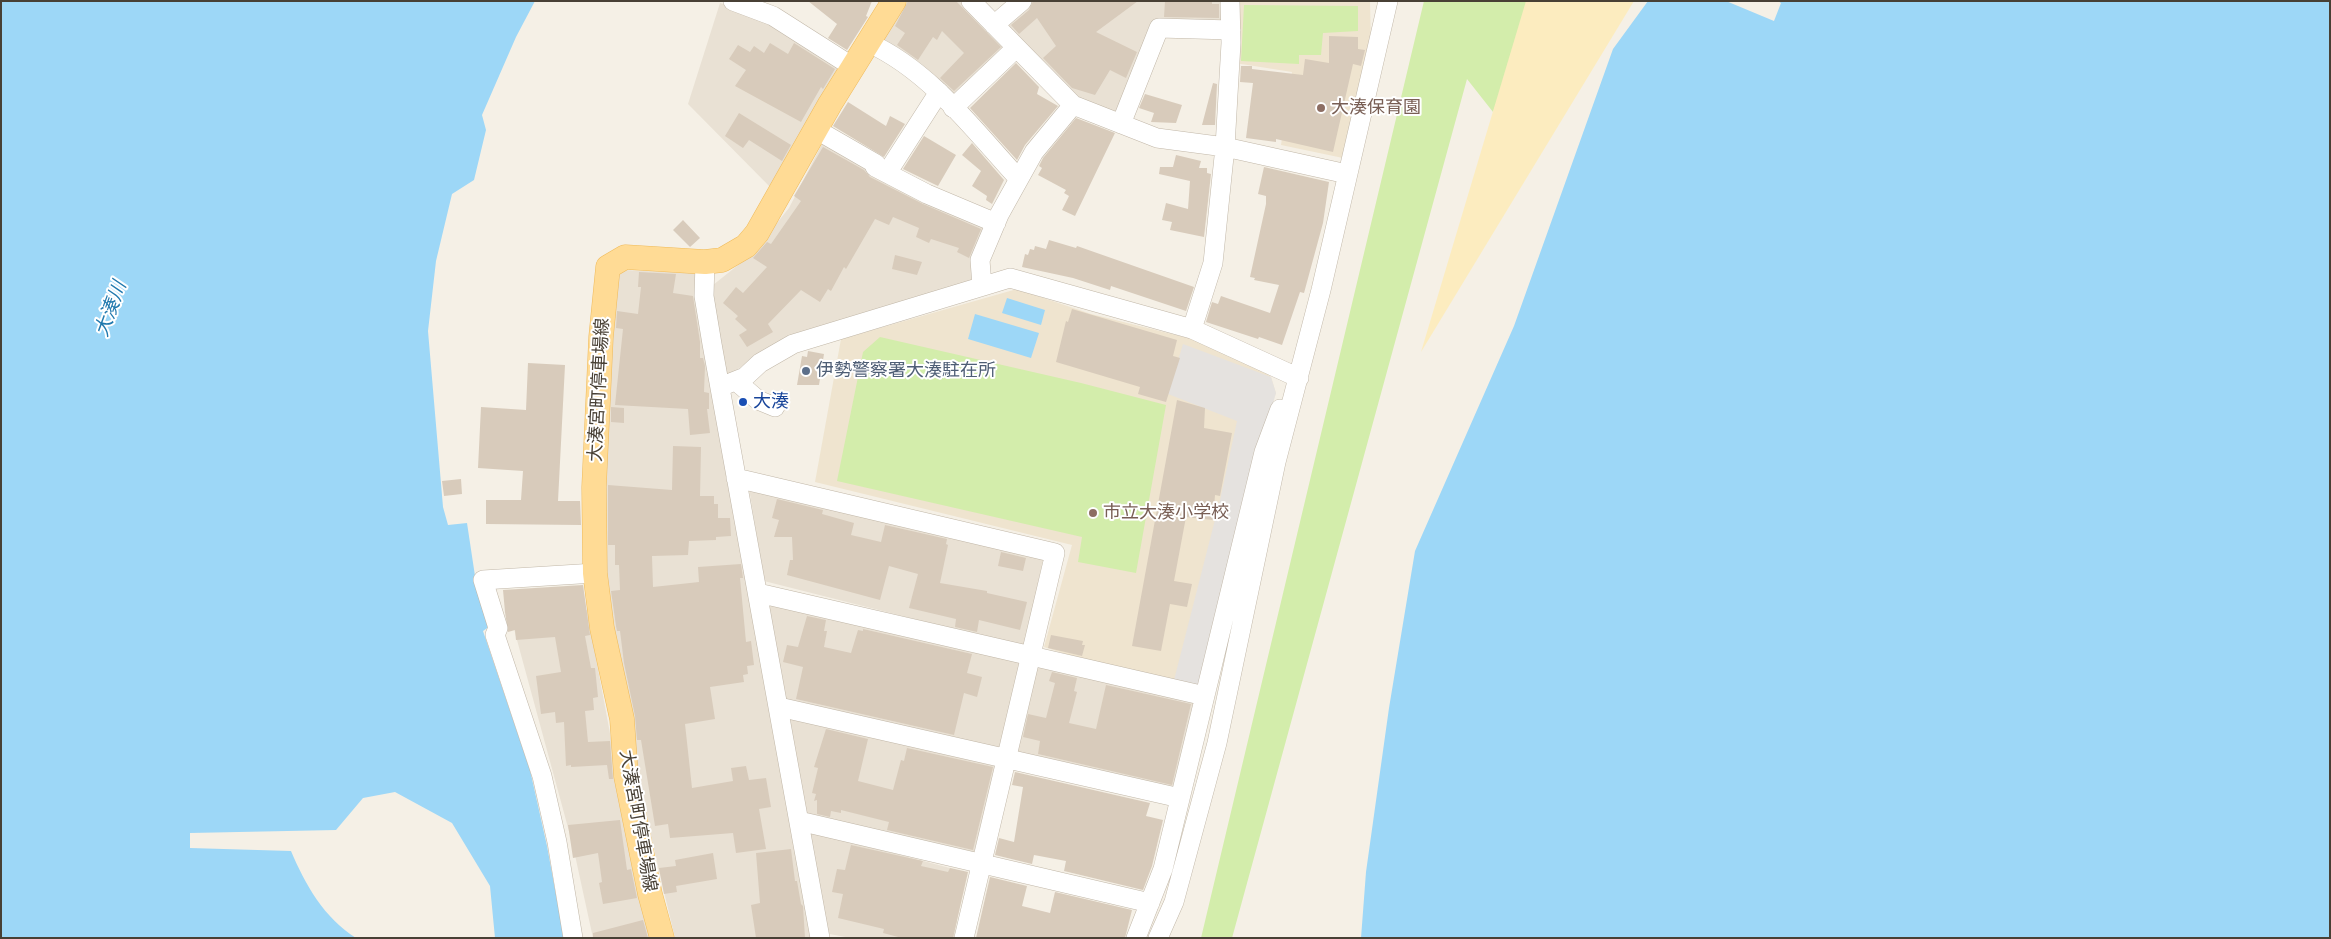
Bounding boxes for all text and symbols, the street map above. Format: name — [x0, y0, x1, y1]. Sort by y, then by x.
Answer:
place label: 大湊保育園 — [1331, 97, 1421, 119]
marker: 大湊保育園 — [1315, 102, 1327, 114]
water label: 大湊川 — [91, 278, 131, 340]
street label: 大湊宮町停車場線 — [584, 318, 614, 462]
place label: 伊勢警察署大湊駐在所 — [816, 360, 996, 382]
marker: 伊勢警察署大湊駐在所 — [800, 365, 812, 377]
place label: 大湊 — [753, 391, 789, 413]
marker: 大湊 — [737, 396, 749, 408]
place label: 市立大湊小学校 — [1103, 502, 1229, 524]
marker: 市立大湊小学校 — [1087, 507, 1099, 519]
street label: 大湊宮町停車場線 — [615, 748, 661, 894]

